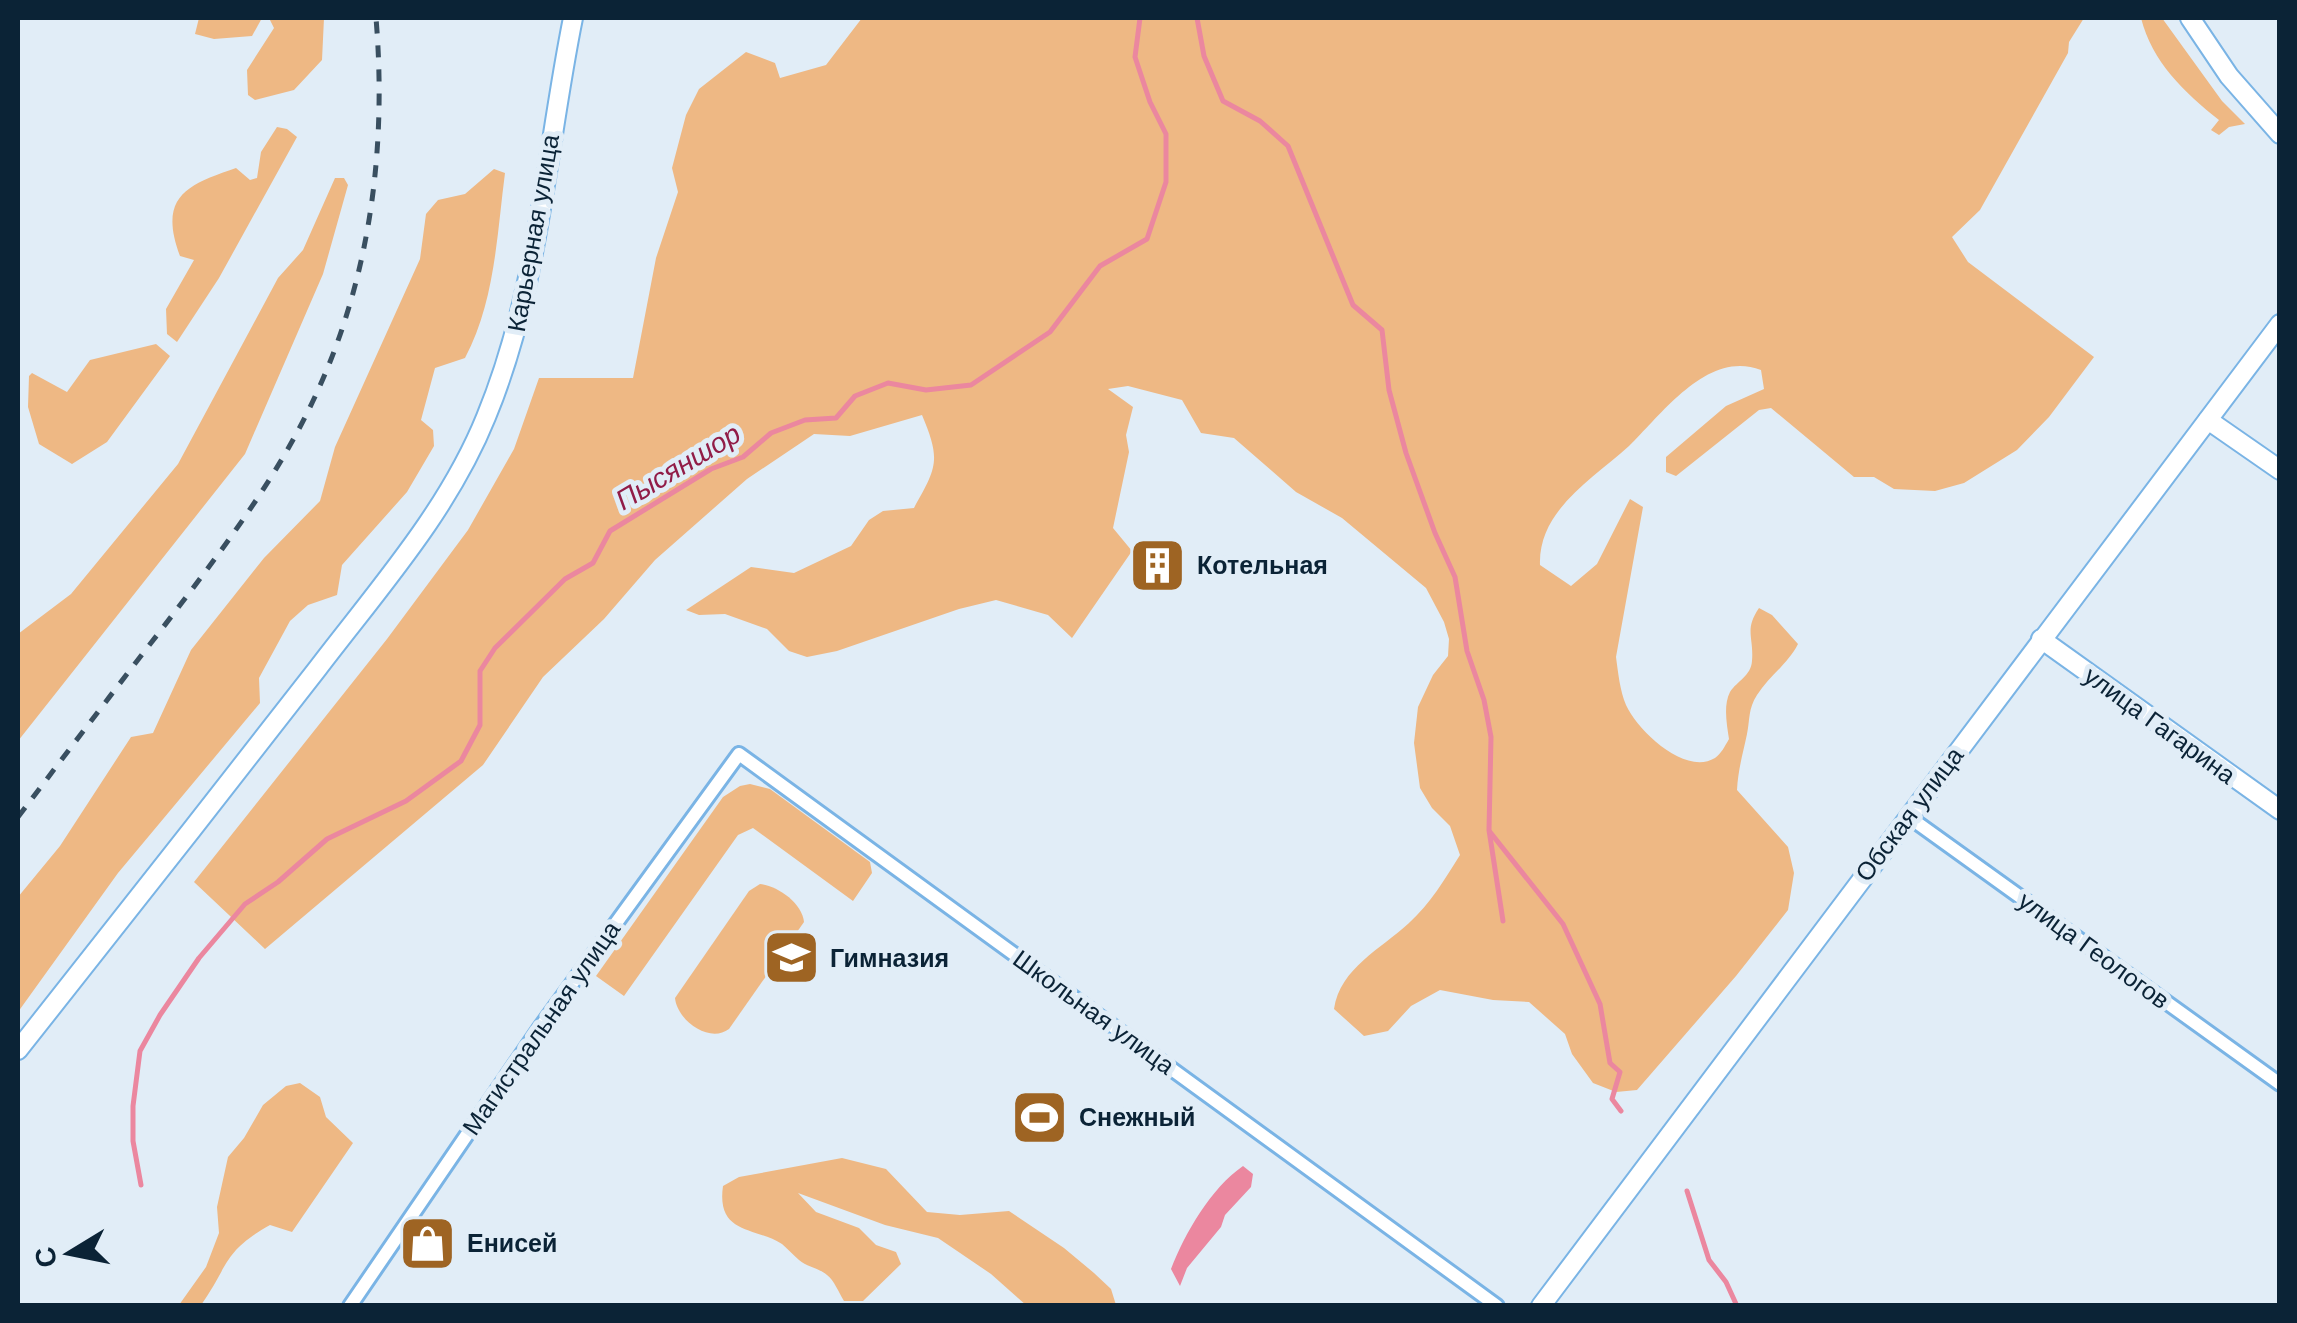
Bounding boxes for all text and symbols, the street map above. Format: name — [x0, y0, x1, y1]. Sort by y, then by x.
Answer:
street label: Карьерная улица — [502, 132, 564, 334]
water label: Пысяншор — [610, 418, 746, 516]
building icon: Котельная — [1128, 535, 1188, 595]
place label: Котельная — [1197, 551, 1328, 579]
street label: улица Гагарина — [2079, 661, 2241, 789]
street label: Обская улица — [1849, 741, 1969, 887]
street label: улица Геологов — [2013, 886, 2175, 1014]
street label: Магистральная улица — [457, 916, 625, 1140]
school or university icon: Гимназия — [761, 928, 821, 988]
place label: Гимназия — [830, 944, 949, 972]
street label: Школьная улица — [1008, 944, 1180, 1080]
sports icon: Снежный — [1010, 1087, 1070, 1147]
place label: Снежный — [1079, 1103, 1195, 1131]
north arrow — [20, 1203, 120, 1303]
shop icon: Енисей — [398, 1213, 458, 1273]
place label: Енисей — [467, 1229, 557, 1257]
text: С — [29, 1245, 63, 1270]

